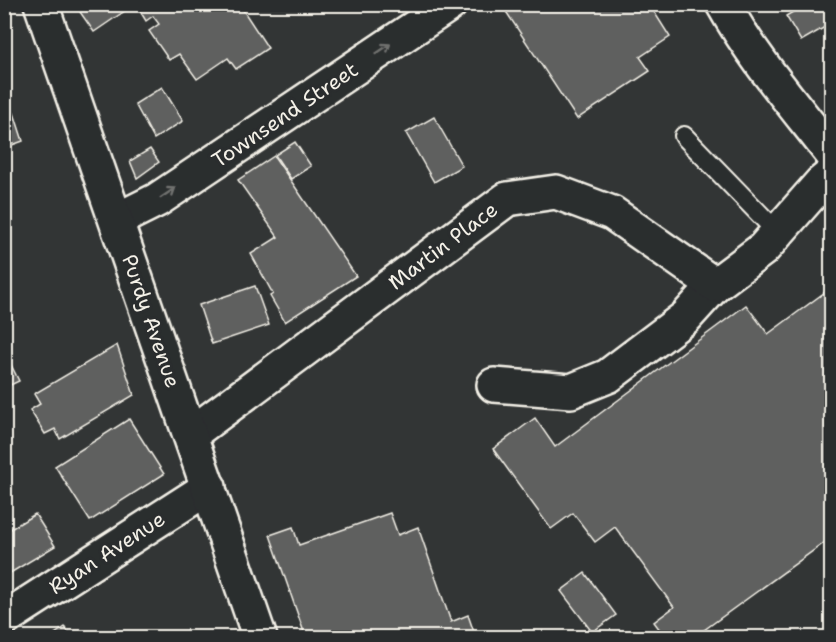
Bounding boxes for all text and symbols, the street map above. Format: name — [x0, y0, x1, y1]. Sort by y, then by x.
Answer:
one-way arrow — [374, 43, 390, 55]
street label: Townsend Street — [206, 56, 364, 174]
one-way arrow — [159, 186, 176, 198]
street label: Martin Place — [383, 196, 503, 296]
street label: Purdy Avenue — [115, 251, 187, 391]
street label: Ryan Avenue — [44, 505, 170, 601]

